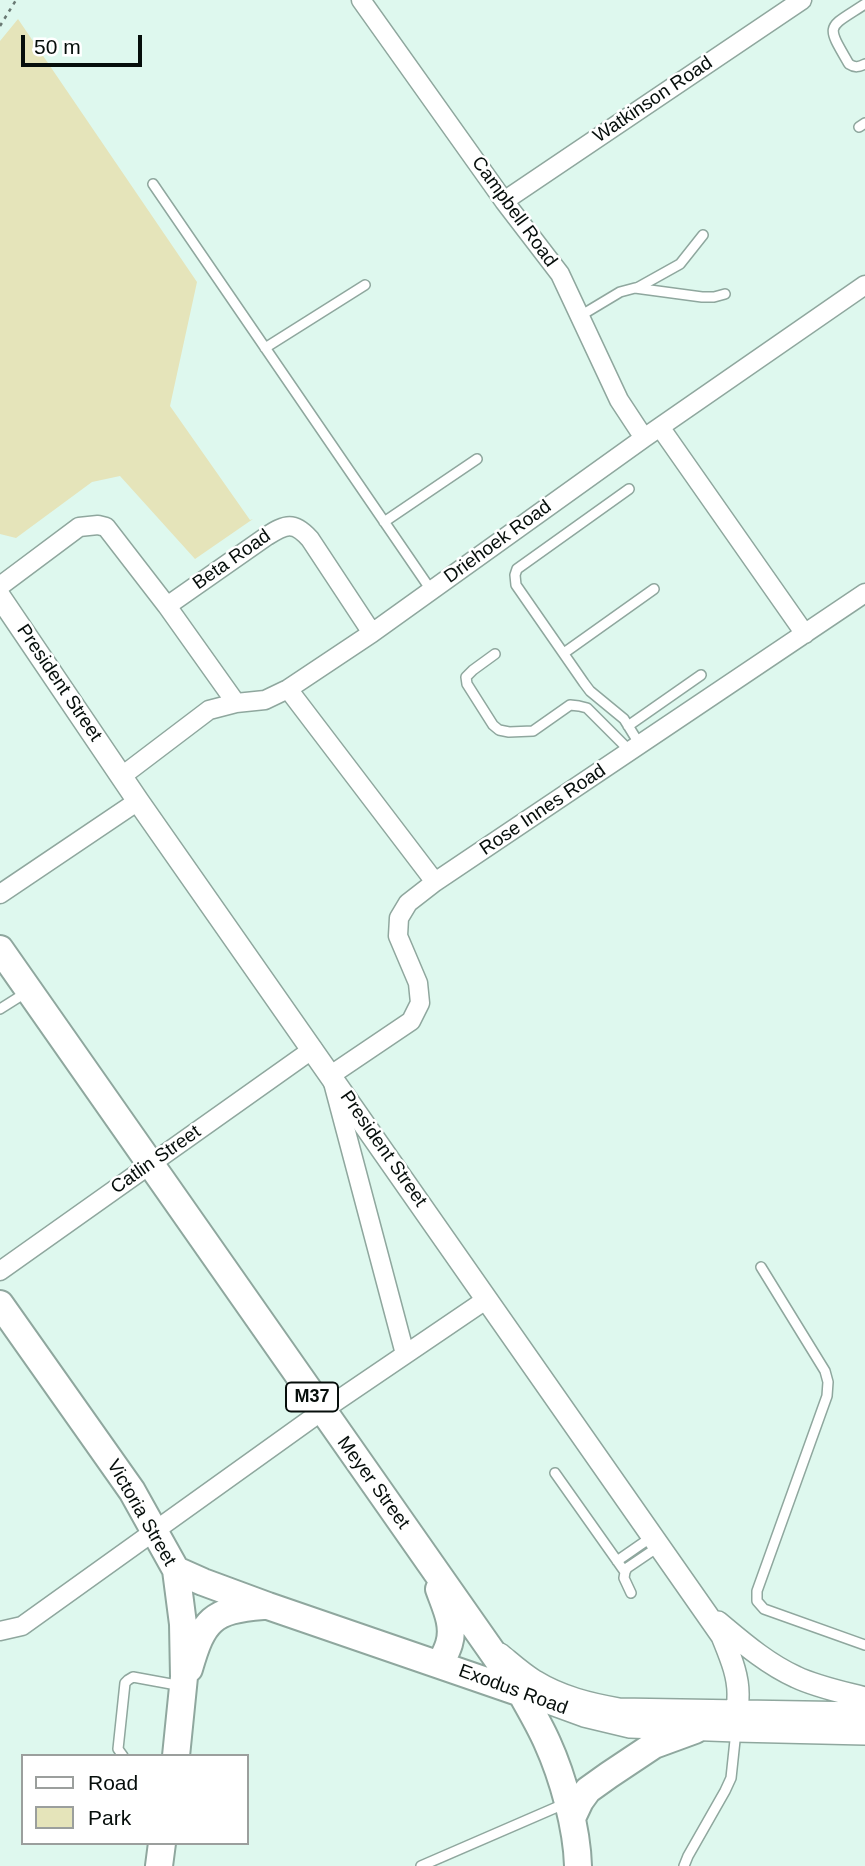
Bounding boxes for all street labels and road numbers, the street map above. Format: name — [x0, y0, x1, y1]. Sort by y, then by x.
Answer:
street label: Watkinson Road — [589, 52, 717, 148]
street label: Campbell Road — [466, 152, 562, 272]
street label: Driehoek Road — [440, 496, 556, 588]
street label: Beta Road — [189, 525, 275, 595]
street label: President Street — [11, 620, 107, 746]
street label: Rose Innes Road — [476, 760, 610, 860]
street label: President Street — [335, 1087, 431, 1211]
street label: Catlin Street — [107, 1121, 205, 1199]
road number: M37 — [286, 1382, 338, 1412]
street label: Meyer Street — [332, 1432, 414, 1534]
street label: Victoria Street — [101, 1456, 181, 1570]
street label: Exodus Road — [456, 1660, 570, 1720]

